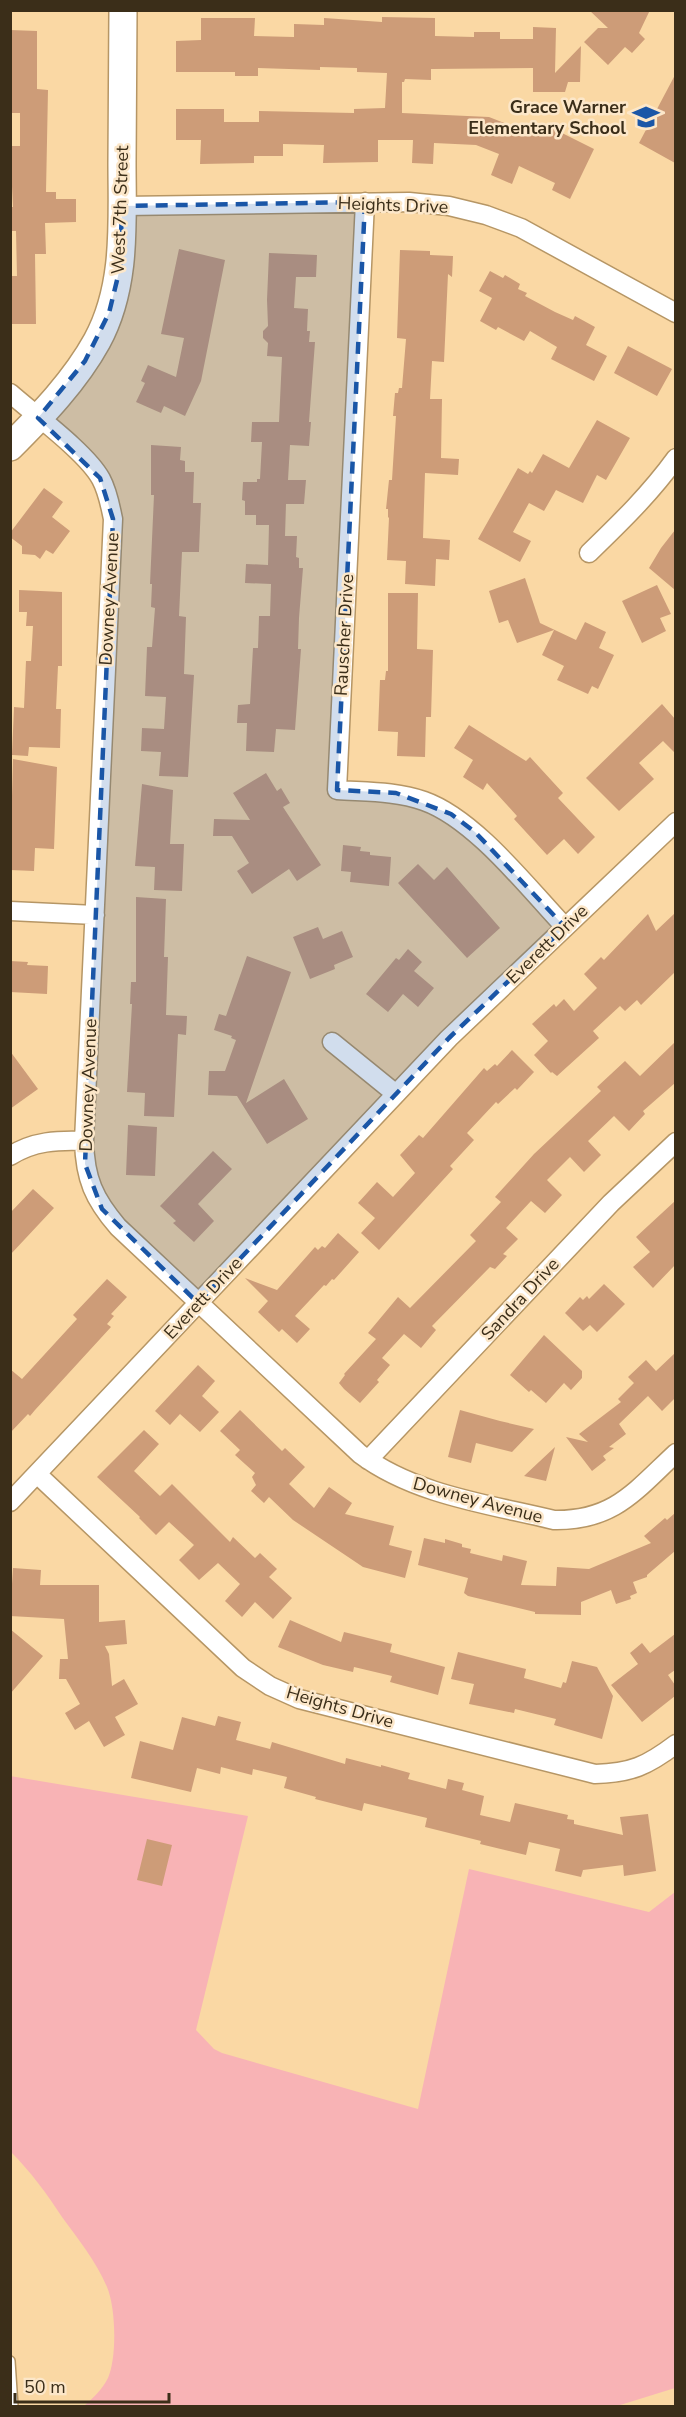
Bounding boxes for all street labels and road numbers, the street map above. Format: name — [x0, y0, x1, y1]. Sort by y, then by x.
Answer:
street label: West 7th Street — [106, 144, 134, 275]
street label: Heights Drive — [337, 191, 449, 219]
street label: Downey Avenue — [94, 532, 124, 666]
street label: Rauscher Drive — [329, 573, 359, 697]
street label: Everett Drive — [501, 899, 593, 989]
street label: Downey Avenue — [74, 1018, 102, 1152]
street label: Everett Drive — [159, 1252, 247, 1344]
street label: Sandra Drive — [476, 1253, 564, 1345]
street label: Downey Avenue — [411, 1471, 545, 1529]
street label: Heights Drive — [284, 1680, 396, 1734]

